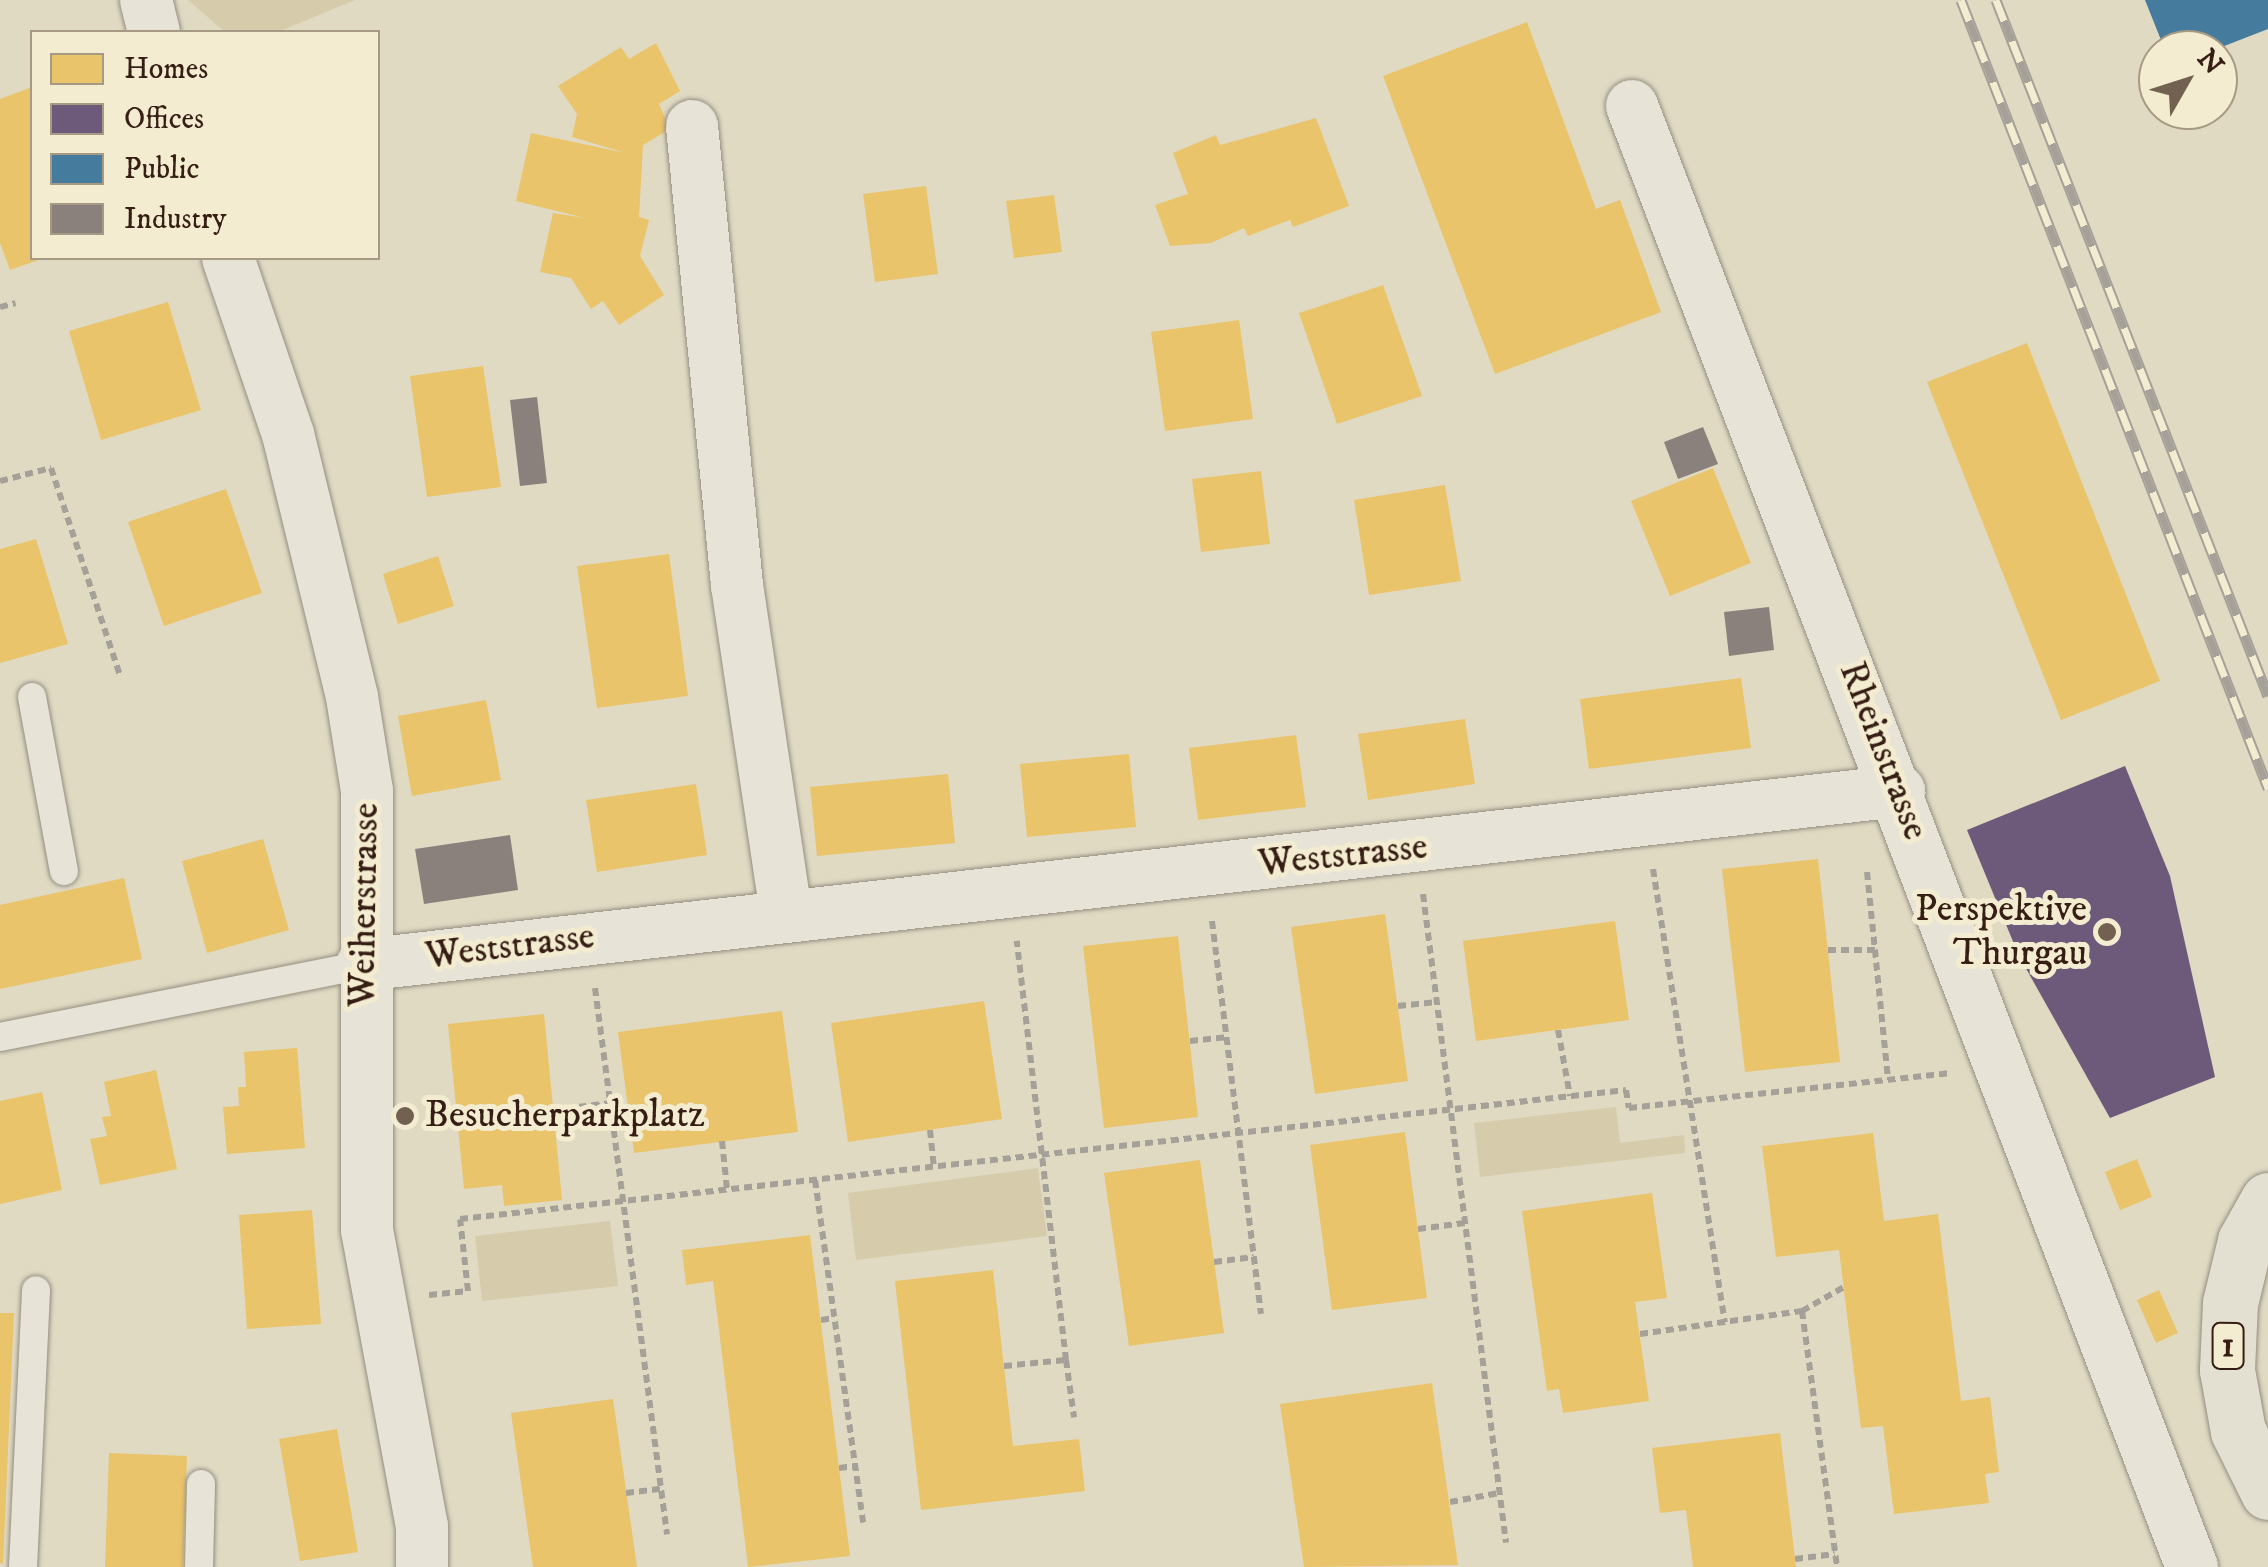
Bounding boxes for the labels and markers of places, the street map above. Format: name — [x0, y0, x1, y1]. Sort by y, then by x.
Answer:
place label: Perspektive Thurgau — [1915, 887, 2087, 976]
marker: Perspektive Thurgau — [2096, 921, 2118, 943]
place label: Besucherparkplatz — [425, 1093, 705, 1139]
marker: Besucherparkplatz — [394, 1105, 416, 1127]

